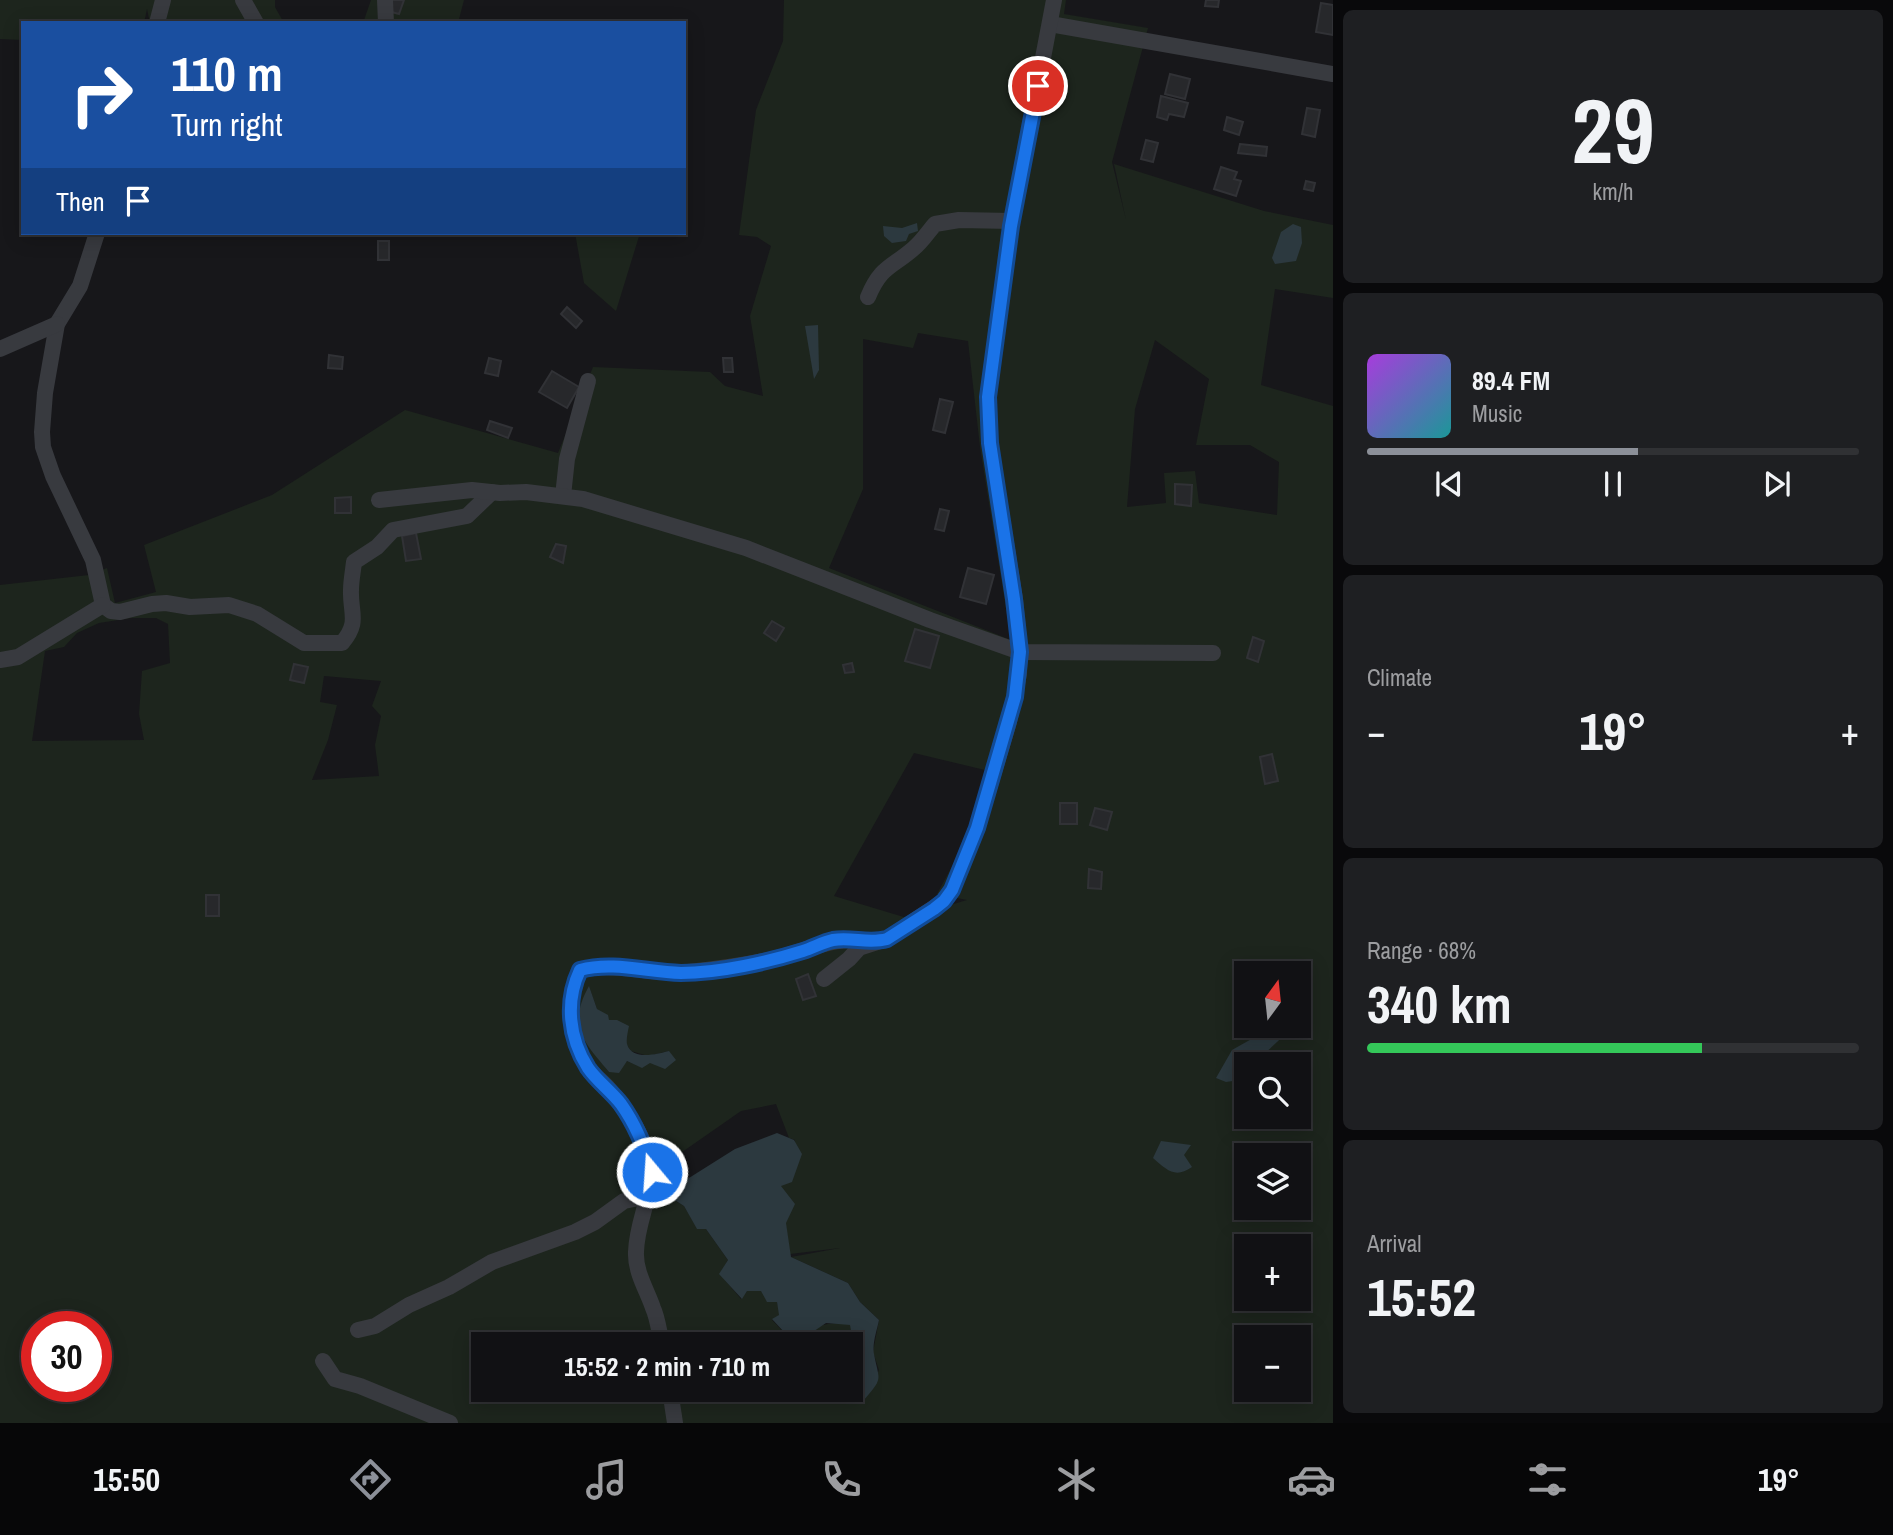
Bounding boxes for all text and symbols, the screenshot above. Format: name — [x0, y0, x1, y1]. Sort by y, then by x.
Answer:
text: 110 m — [171, 40, 283, 106]
icon: right — [56, 49, 147, 140]
pin — [1008, 56, 1068, 116]
icon: arrive — [1019, 67, 1057, 105]
text: 29 — [1572, 69, 1655, 191]
text: Turn right — [171, 103, 283, 146]
text: km/h — [1593, 176, 1633, 207]
icon: arrive — [119, 182, 157, 220]
text: Then — [56, 184, 105, 219]
text: 89.4 FM — [1472, 363, 1550, 398]
text: Music — [1472, 398, 1522, 429]
icon: previous — [1430, 465, 1468, 503]
icon: pause — [1594, 465, 1632, 503]
icon: next — [1758, 465, 1796, 503]
text: Climate — [1367, 662, 1432, 693]
text: 19° — [1579, 696, 1647, 766]
text: − — [1367, 706, 1385, 757]
text: + — [1841, 706, 1859, 757]
text: Range · 68% — [1367, 935, 1476, 966]
north arrow — [1234, 961, 1311, 1038]
map controls — [1234, 961, 1311, 1402]
text: 340 km — [1367, 969, 1512, 1039]
button: search — [1234, 1052, 1311, 1129]
position arrow — [615, 1135, 689, 1209]
button: layers — [1234, 1143, 1311, 1220]
text: Arrival — [1367, 1228, 1422, 1259]
button: + — [1234, 1234, 1311, 1311]
text: 15:52 — [1367, 1262, 1476, 1332]
speed limit sign: 30 — [21, 1311, 112, 1402]
button: − — [1234, 1325, 1311, 1402]
text: 15:52 · 2 min · 710 m — [564, 1349, 770, 1384]
icon: directions — [346, 1455, 395, 1504]
icon: music — [582, 1455, 631, 1504]
icon: phone — [817, 1455, 866, 1504]
icon: climate — [1052, 1455, 1101, 1504]
icon: car — [1287, 1455, 1336, 1504]
icon: filters — [1523, 1455, 1572, 1504]
text: 15:50 — [93, 1458, 160, 1501]
text: 19° — [1758, 1458, 1800, 1501]

